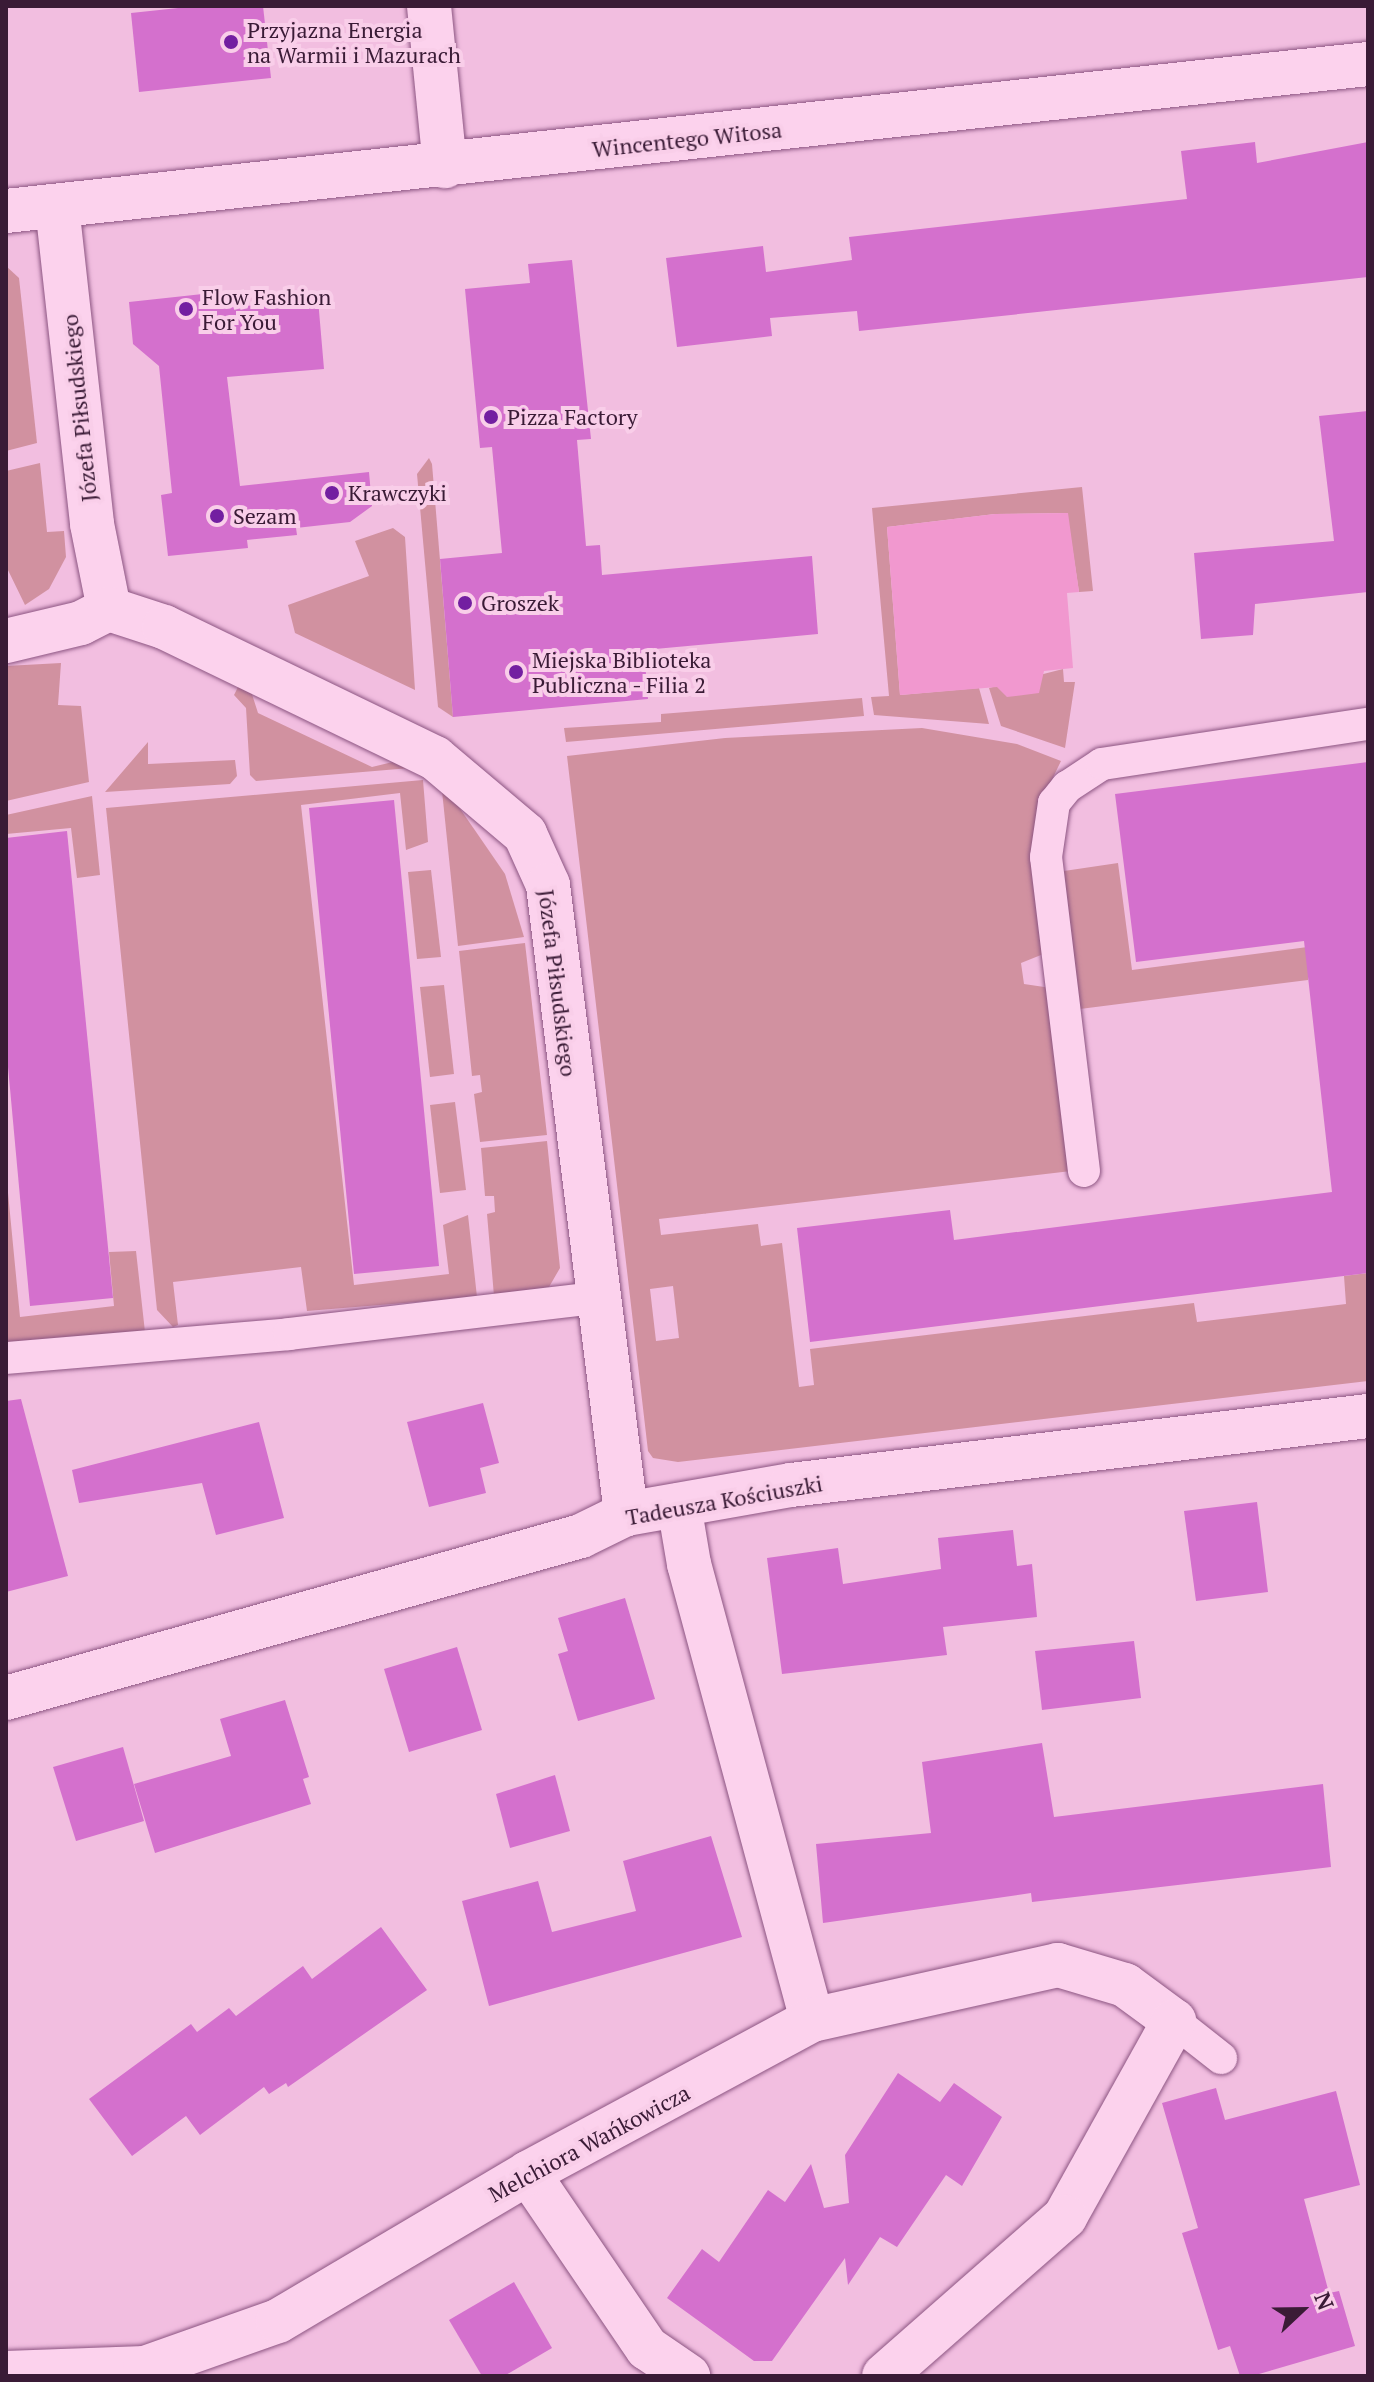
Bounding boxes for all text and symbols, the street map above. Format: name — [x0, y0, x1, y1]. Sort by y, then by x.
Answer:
place label: Przyjazna Energia na Warmii i Mazurach — [247, 16, 461, 68]
marker: Przyjazna Energia na Warmii i Mazurach — [222, 33, 240, 51]
street label: Wincentego Witosa — [591, 116, 783, 162]
place label: Flow Fashion For You — [202, 283, 331, 334]
marker: Flow Fashion For You — [177, 300, 195, 318]
street label: Józefa Piłsudskiego — [56, 313, 102, 503]
place label: Pizza Factory — [507, 404, 638, 430]
marker: Pizza Factory — [482, 408, 500, 426]
place label: Krawczyki — [348, 480, 447, 506]
marker: Krawczyki — [323, 484, 341, 502]
place label: Sezam — [233, 503, 296, 529]
marker: Sezam — [208, 507, 226, 525]
place label: Groszek — [481, 590, 559, 616]
marker: Groszek — [456, 594, 474, 612]
place label: Miejska Biblioteka Publiczna - Filia 2 — [532, 646, 711, 698]
marker: Miejska Biblioteka Publiczna - Filia 2 — [507, 663, 525, 681]
street label: Józefa Piłsudskiego — [533, 888, 583, 1078]
street label: Tadeusza Kościuszki — [624, 1470, 824, 1530]
street label: Melchiora Wańkowicza — [484, 2079, 694, 2207]
north arrow — [1262, 2270, 1342, 2350]
text: N — [1308, 2288, 1341, 2314]

